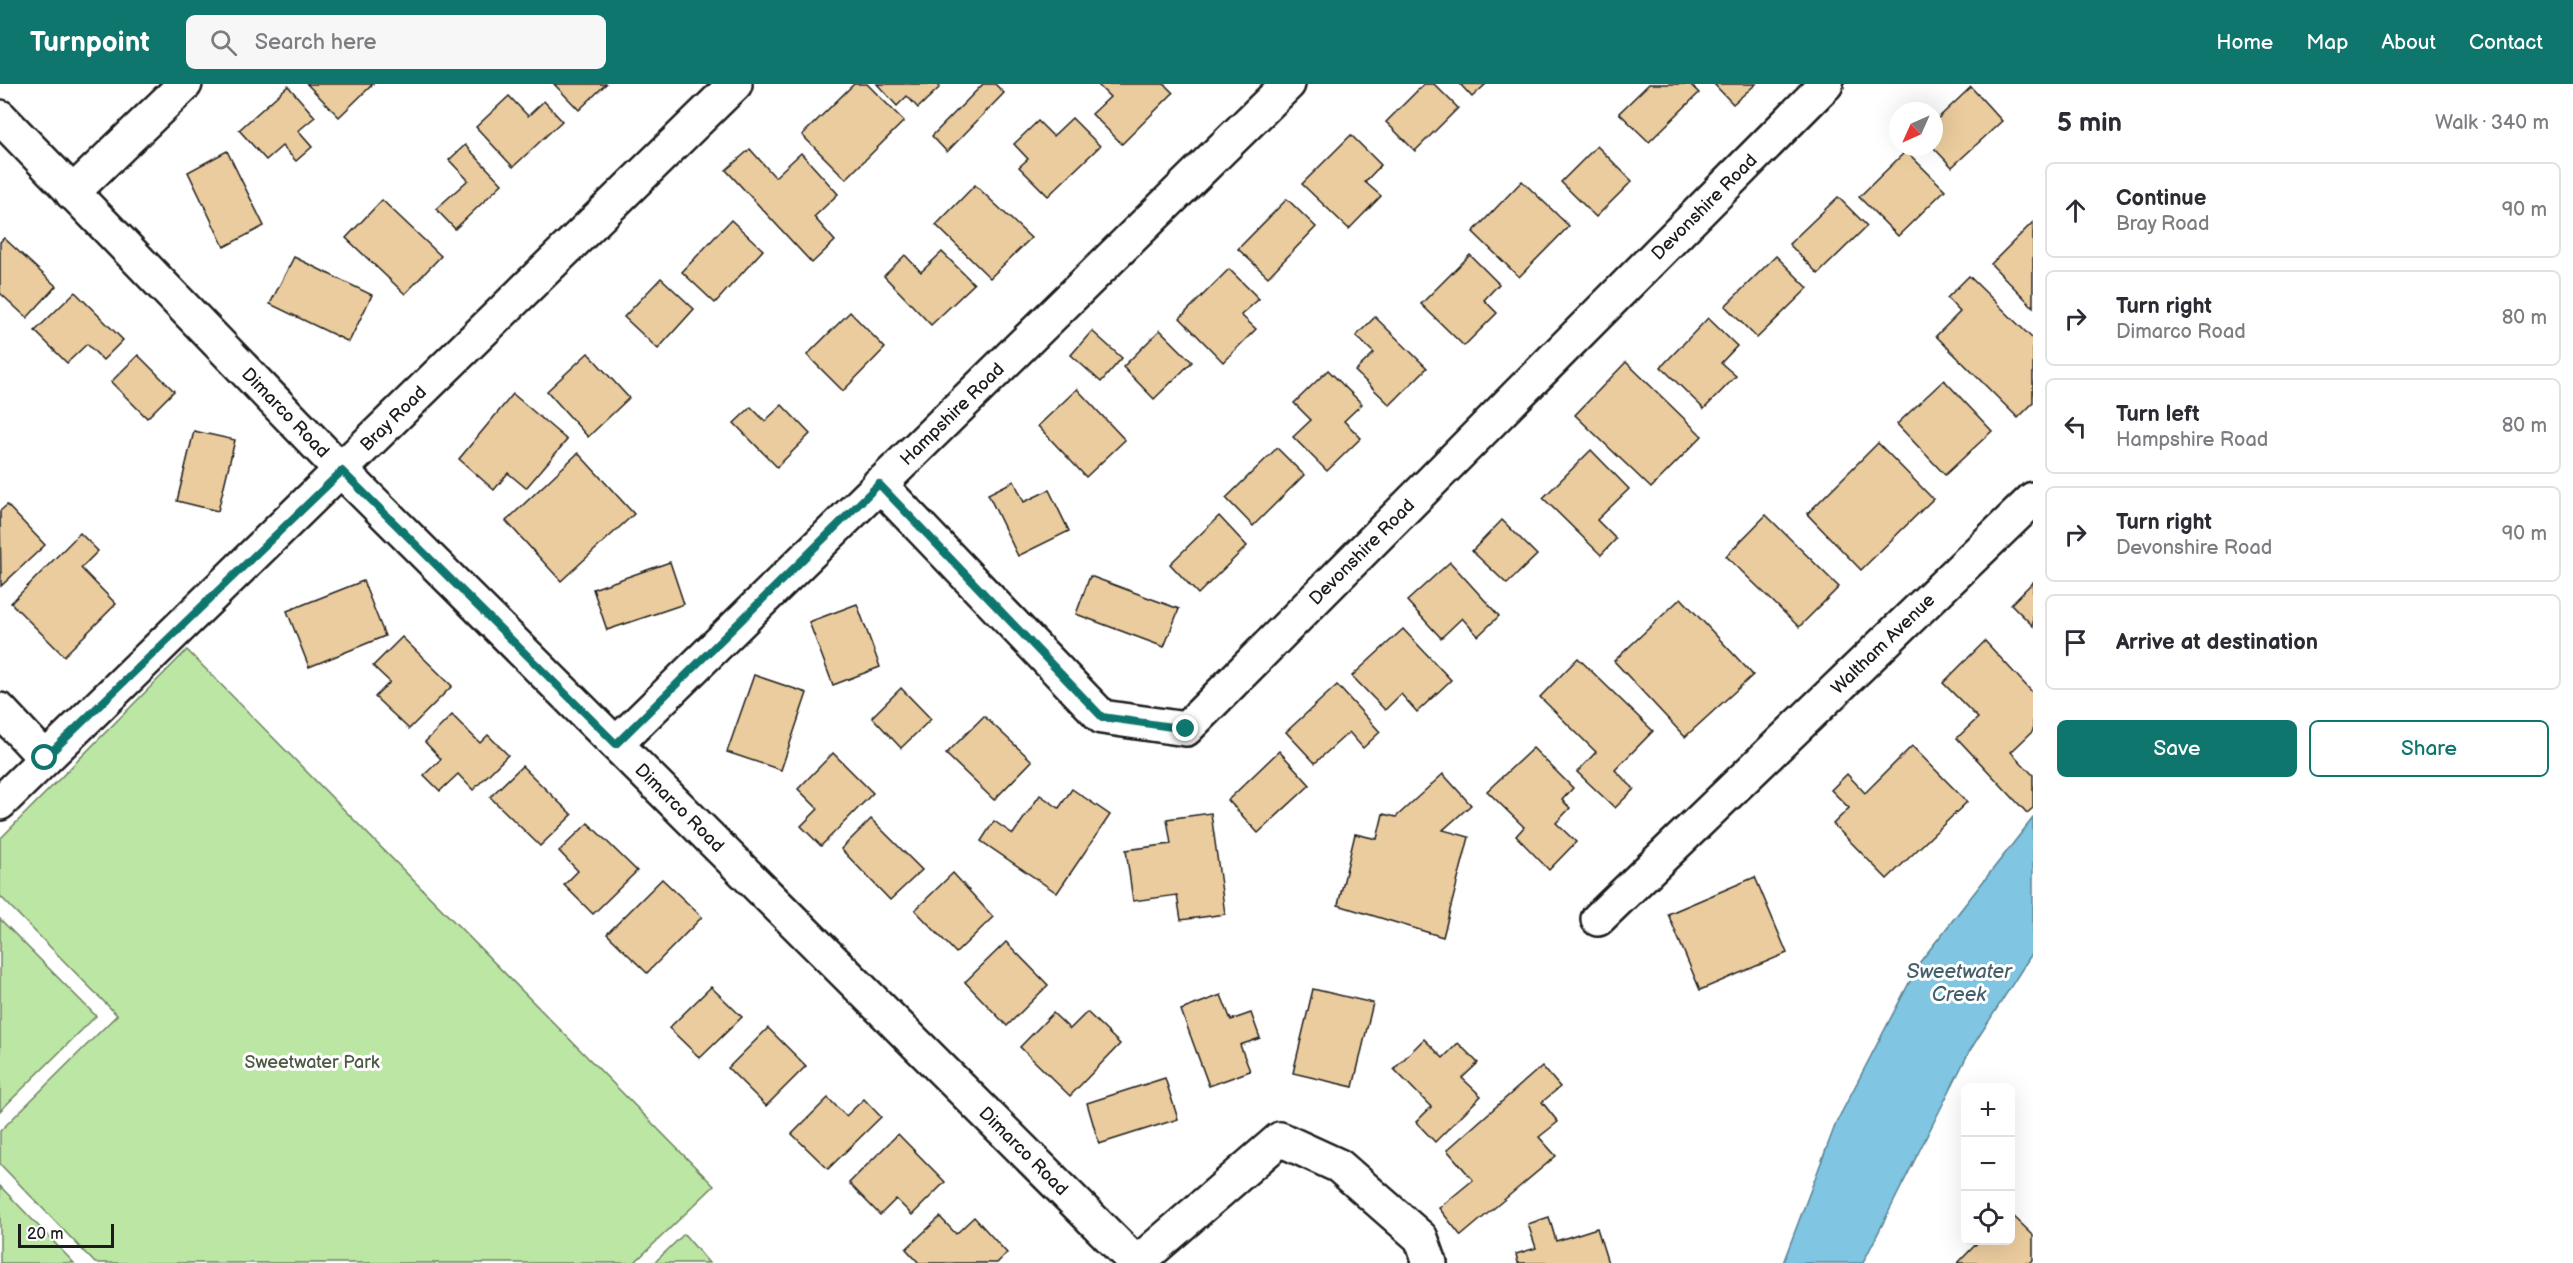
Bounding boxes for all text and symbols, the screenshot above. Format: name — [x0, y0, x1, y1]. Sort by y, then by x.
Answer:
search box — [186, 15, 606, 69]
text: Turnpoint — [30, 26, 150, 59]
icon: search — [207, 26, 240, 59]
text: Search here — [255, 29, 377, 56]
text: Home — [2216, 30, 2273, 55]
text: Map — [2306, 30, 2348, 55]
text: About — [2381, 30, 2436, 55]
text: Contact — [2469, 30, 2543, 55]
north arrow — [1889, 102, 1943, 156]
text: 5 min — [2057, 108, 2122, 139]
text: Walk · 340 m — [2435, 111, 2549, 135]
street label: Devonshire Road — [1647, 149, 1761, 264]
text: Continue — [2116, 185, 2206, 212]
icon: ahead — [2059, 194, 2092, 227]
text: 90 m — [2502, 198, 2547, 222]
text: Bray Road — [2116, 212, 2209, 236]
text: Turn right — [2116, 293, 2212, 320]
icon: right — [2059, 302, 2092, 335]
text: 80 m — [2502, 306, 2547, 330]
text: Dimarco Road — [2116, 320, 2246, 344]
street label: Hampshire Road — [896, 358, 1008, 469]
street label: Dimarco Road — [237, 363, 334, 462]
street label: Bray Road — [356, 381, 431, 455]
text: Turn left — [2116, 401, 2200, 428]
icon: left — [2059, 410, 2092, 443]
text: 80 m — [2502, 414, 2547, 438]
text: Hampshire Road — [2116, 428, 2268, 452]
street label: Devonshire Road — [1305, 494, 1419, 609]
text: Turn right — [2116, 509, 2212, 536]
icon: right — [2059, 518, 2092, 551]
text: 90 m — [2502, 522, 2547, 546]
text: Devonshire Road — [2116, 536, 2272, 560]
street label: Waltham Avenue — [1827, 589, 1939, 699]
icon: arrive — [2059, 626, 2092, 659]
text: Arrive at destination — [2116, 629, 2318, 656]
route end — [1172, 715, 1198, 741]
button: Save — [2057, 720, 2297, 777]
button: Share — [2309, 720, 2549, 777]
route start — [31, 744, 57, 770]
street label: Dimarco Road — [631, 759, 728, 856]
water label: Sweetwater Creek — [1907, 960, 2013, 1007]
park label: Sweetwater Park — [245, 1052, 380, 1073]
map controls — [1961, 1083, 2015, 1245]
button: + — [1961, 1083, 2015, 1137]
street label: Dimarco Road — [975, 1102, 1072, 1200]
button: − — [1961, 1137, 2015, 1191]
button: locate — [1961, 1191, 2015, 1245]
scale bar — [18, 1221, 114, 1248]
text: 20 m — [27, 1225, 63, 1244]

